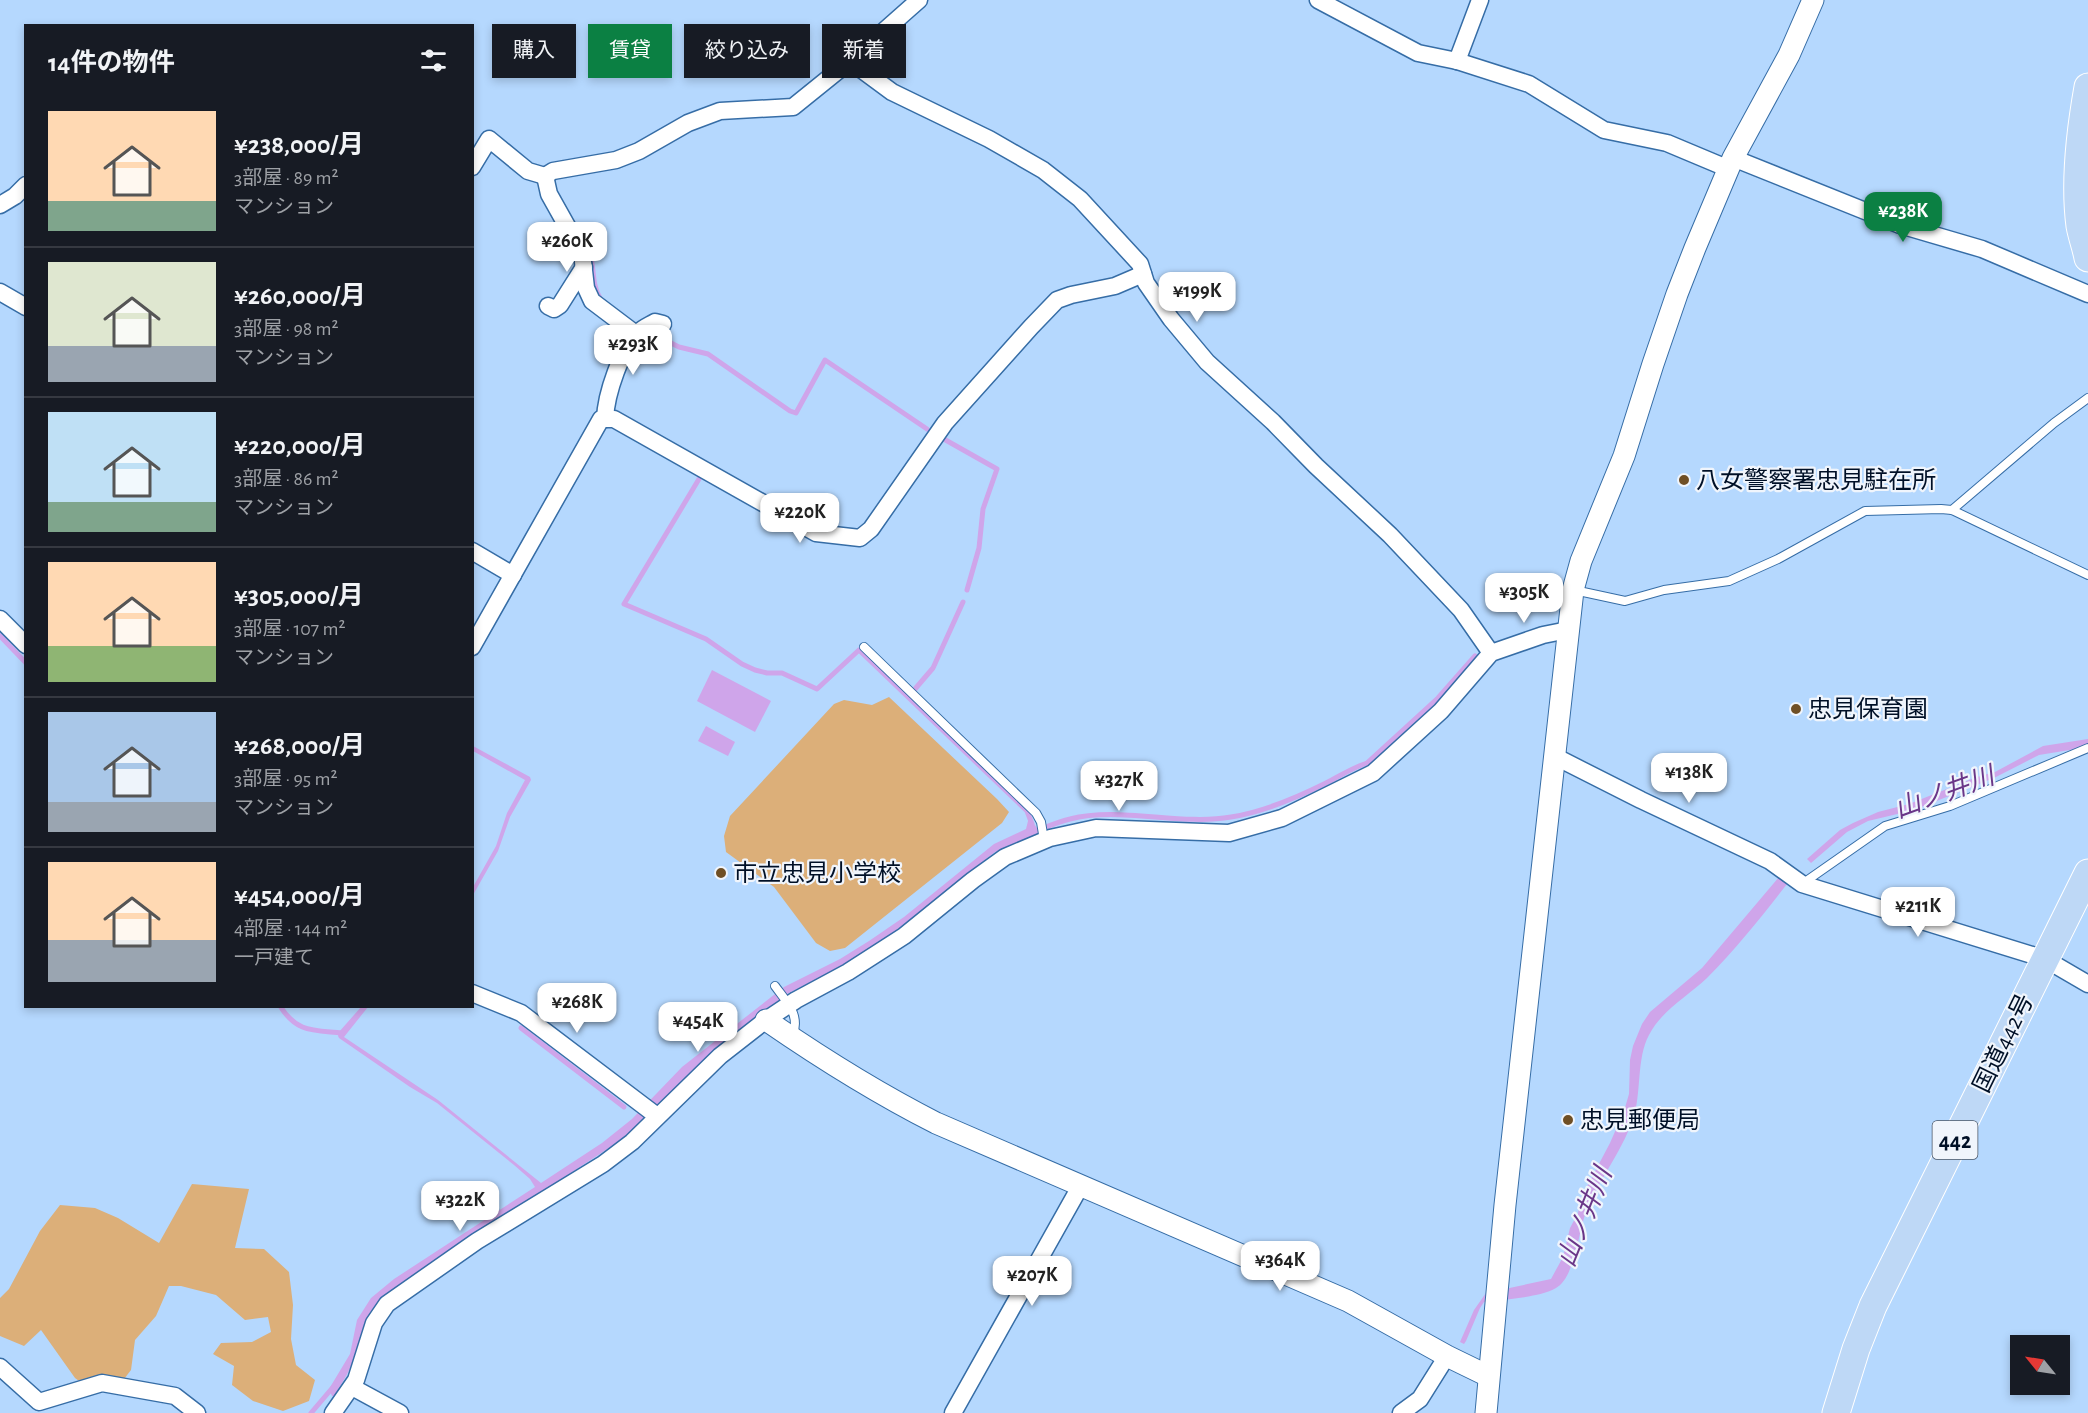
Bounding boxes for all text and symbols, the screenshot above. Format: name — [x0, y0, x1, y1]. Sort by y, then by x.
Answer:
chip: 購入 — [492, 24, 576, 78]
chip: 賃貸 — [588, 24, 672, 78]
chip: 絞り込み — [684, 24, 810, 78]
chip: 新着 — [822, 24, 906, 78]
icon: filters — [417, 44, 450, 77]
text: 14件の物件 — [48, 50, 174, 76]
text: ¥238,000/月 — [234, 132, 364, 158]
icon: home — [96, 135, 168, 207]
text: 3部屋 · 89 m² — [234, 168, 339, 188]
pin: ¥238K — [1861, 192, 1945, 243]
text: マンション — [234, 197, 334, 217]
text: ¥238K — [1878, 201, 1928, 221]
pin: ¥260K — [525, 222, 609, 273]
text: ¥260K — [541, 231, 593, 251]
pin: ¥199K — [1155, 272, 1239, 323]
text: ¥199K — [1173, 281, 1221, 301]
text: ¥260,000/月 — [234, 283, 366, 309]
icon: home — [96, 286, 168, 358]
text: 3部屋 · 98 m² — [234, 319, 339, 339]
pin: ¥293K — [591, 325, 675, 376]
text: ¥293K — [608, 334, 658, 354]
text: マンション — [234, 348, 334, 368]
text: ¥220,000/月 — [234, 433, 366, 459]
icon: home — [96, 436, 168, 508]
place label: 八女警察署忠見駐在所 — [1696, 467, 1936, 493]
text: 3部屋 · 86 m² — [234, 469, 339, 489]
marker: 八女警察署忠見駐在所 — [1677, 473, 1691, 487]
pin: ¥220K — [758, 493, 842, 544]
text: マンション — [234, 498, 334, 518]
text: ¥220K — [774, 502, 826, 522]
pin: ¥305K — [1482, 573, 1566, 624]
text: ¥305K — [1499, 582, 1549, 602]
text: ¥305,000/月 — [234, 583, 364, 609]
icon: home — [96, 586, 168, 658]
text: 3部屋 · 107 m² — [234, 619, 345, 639]
text: マンション — [234, 648, 334, 668]
place label: 忠見保育園 — [1808, 696, 1928, 722]
marker: 忠見保育園 — [1789, 702, 1803, 716]
text: ¥268,000/月 — [234, 733, 365, 759]
icon: home — [96, 736, 168, 808]
pin: ¥138K — [1647, 753, 1731, 804]
pin: ¥327K — [1077, 761, 1161, 812]
water label: 山ノ井川 — [1891, 761, 2000, 823]
text: ¥138K — [1665, 762, 1713, 782]
text: 3部屋 · 95 m² — [234, 769, 337, 789]
text: ¥327K — [1095, 770, 1143, 790]
text: マンション — [234, 798, 334, 818]
place label: 市立忠見小学校 — [733, 860, 901, 886]
marker: 市立忠見小学校 — [714, 866, 728, 880]
text: ¥454,000/月 — [234, 883, 365, 909]
icon: home — [96, 886, 168, 958]
pin: ¥211K — [1876, 887, 1960, 938]
text: ¥211K — [1895, 896, 1941, 916]
text: 4部屋 · 144 m² — [234, 919, 347, 939]
text: 一戸建て — [234, 948, 314, 968]
pin: ¥268K — [535, 983, 619, 1034]
street label: 国道442号 — [1968, 990, 2038, 1096]
text: ¥268K — [551, 992, 603, 1012]
pin: ¥454K — [656, 1002, 740, 1053]
text: ¥454K — [673, 1011, 723, 1031]
place label: 忠見郵便局 — [1580, 1108, 1700, 1133]
marker: 忠見郵便局 — [1561, 1113, 1575, 1127]
road number: 442 — [1932, 1121, 1978, 1159]
water label: 山ノ井川 — [1552, 1161, 1618, 1270]
pin: ¥322K — [418, 1181, 502, 1232]
text: ¥322K — [435, 1190, 485, 1210]
pin: ¥364K — [1238, 1241, 1322, 1292]
text: ¥364K — [1255, 1250, 1305, 1270]
pin: ¥207K — [990, 1256, 1074, 1307]
text: ¥207K — [1007, 1265, 1057, 1285]
north arrow — [2010, 1335, 2070, 1395]
map controls — [2010, 1335, 2070, 1395]

